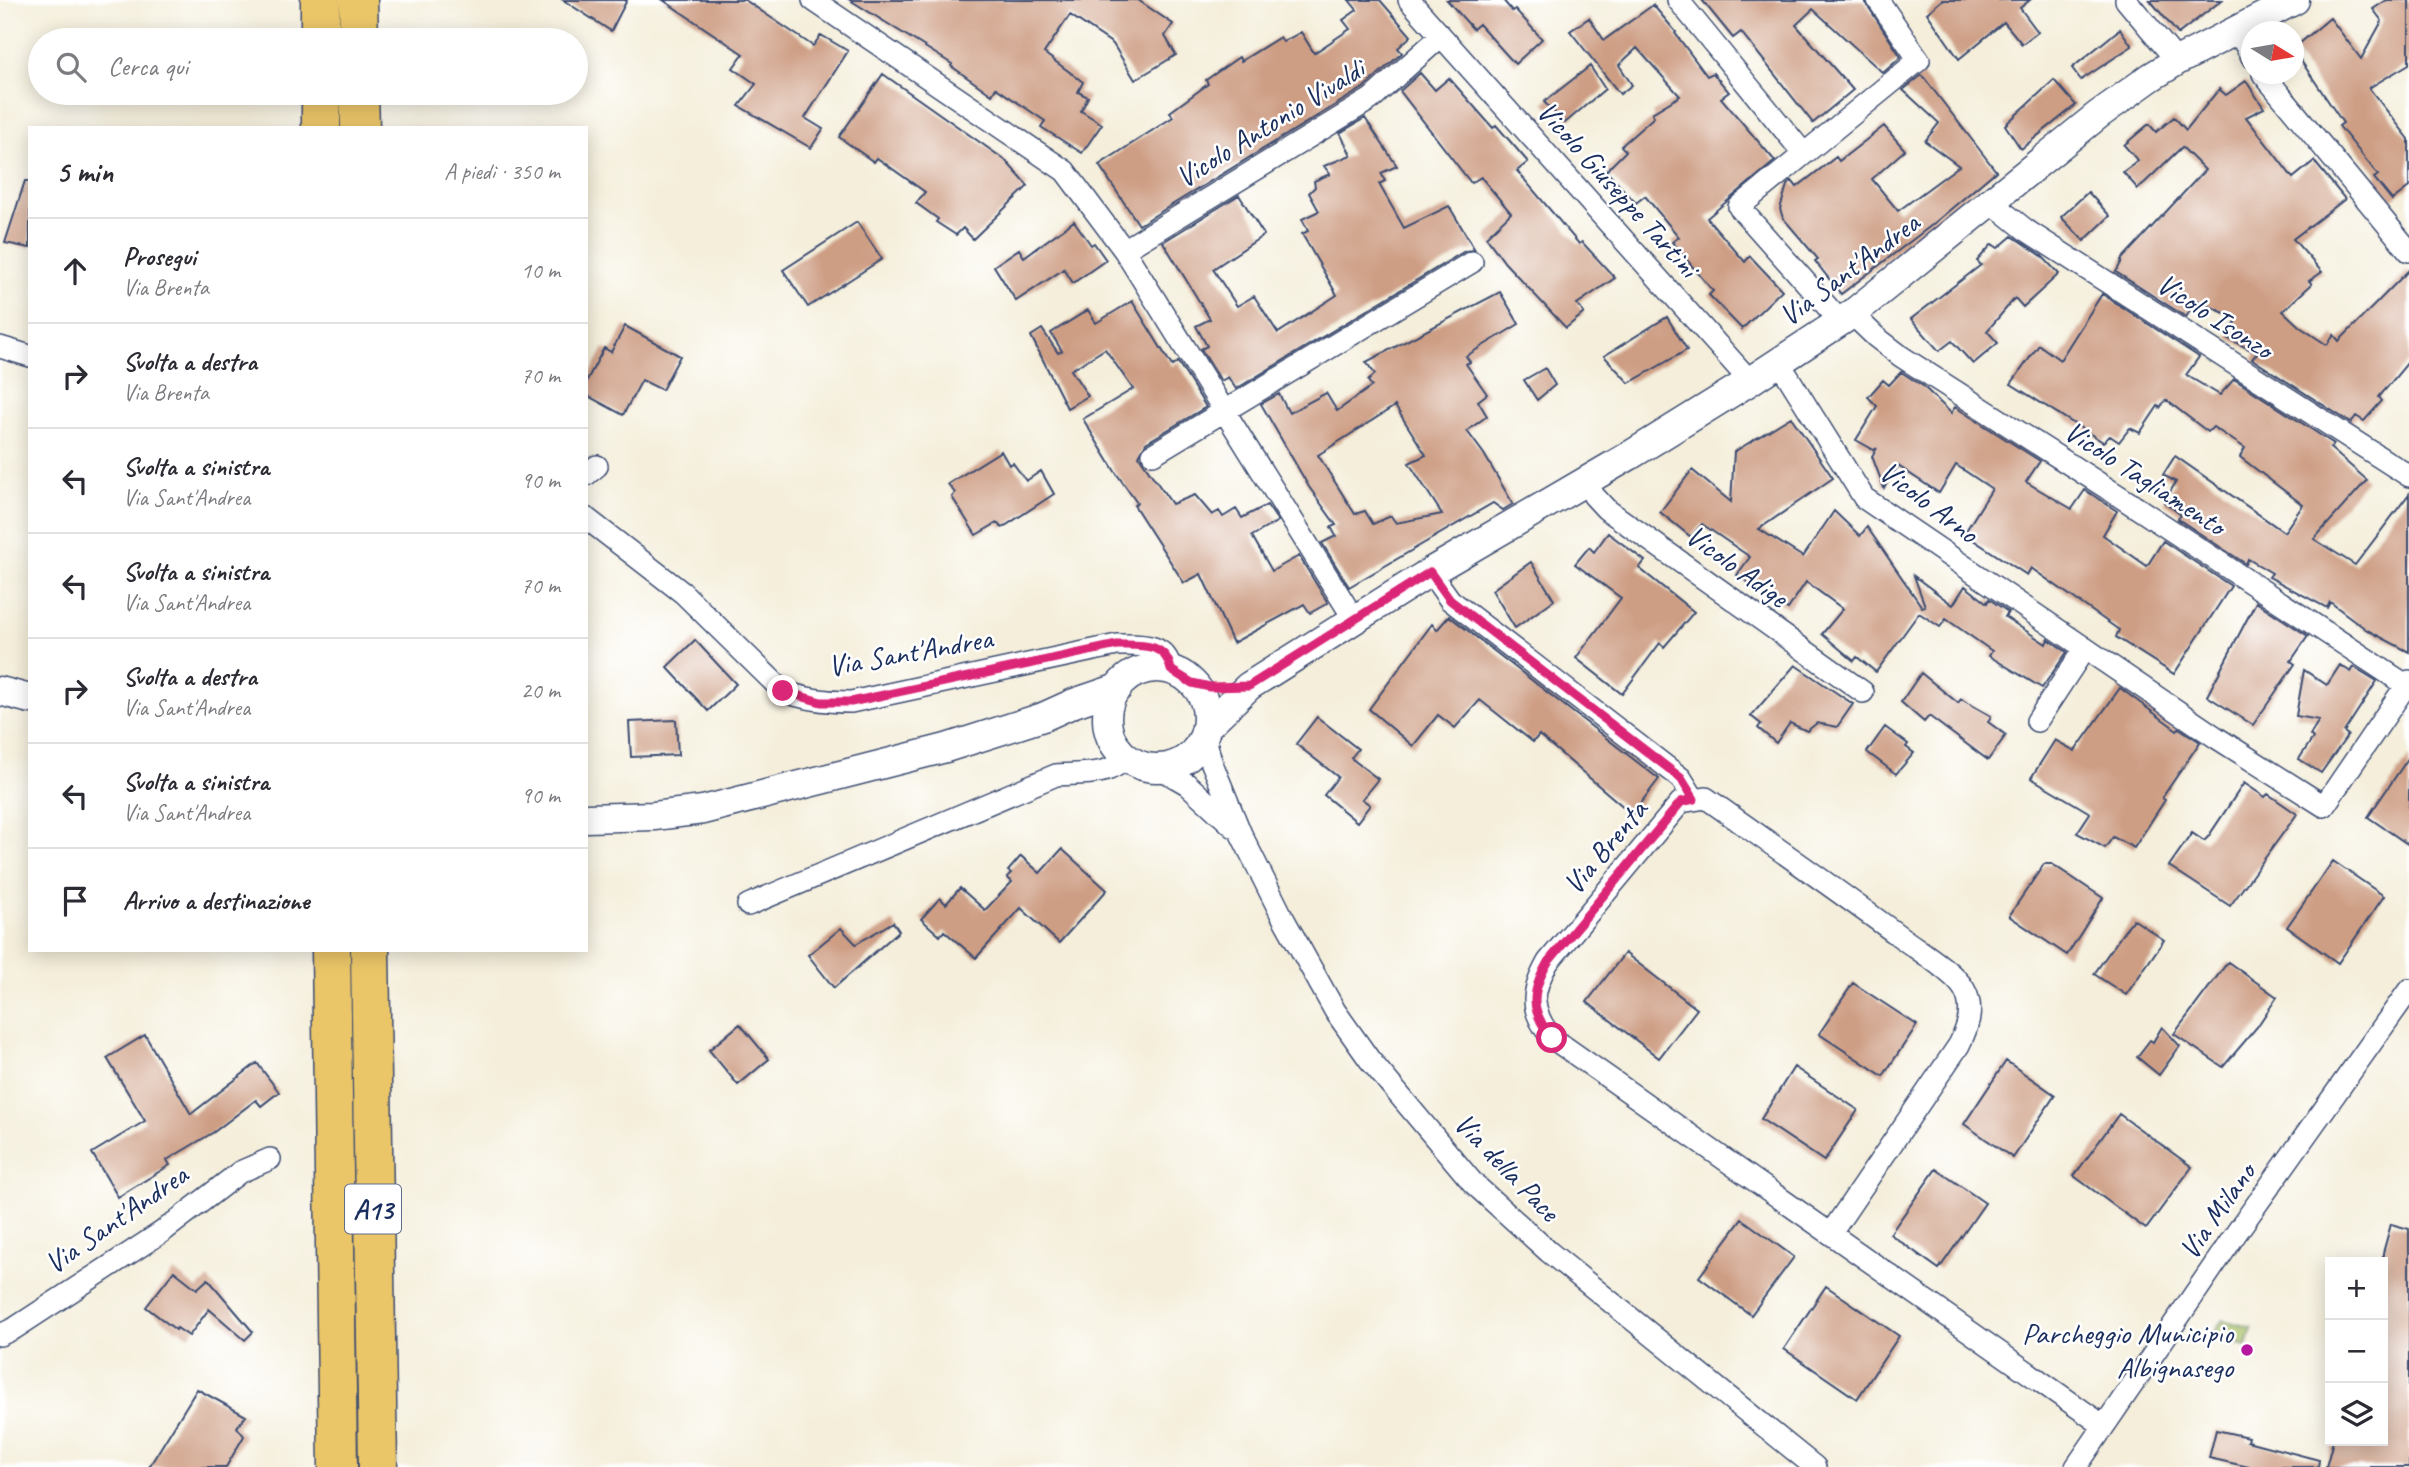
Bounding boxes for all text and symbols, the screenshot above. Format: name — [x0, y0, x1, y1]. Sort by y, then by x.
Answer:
north arrow — [2241, 21, 2304, 84]
search box — [28, 28, 588, 105]
icon: search — [52, 48, 90, 86]
street label: Vicolo Antonio Vivaldi — [1169, 48, 1374, 196]
text: Cerca qui — [108, 50, 188, 83]
street label: Vicolo Giuseppe Tartini — [1529, 93, 1710, 288]
text: 5 min — [56, 153, 113, 191]
text: A piedi · 350 m — [444, 157, 560, 186]
street label: Via Sant'Andrea — [1771, 203, 1928, 334]
text: Prosegui — [123, 240, 196, 273]
icon: ahead — [56, 252, 94, 290]
text: 10 m — [521, 256, 560, 285]
street label: Vicolo Isonzo — [2150, 264, 2283, 369]
text: Via Brenta — [123, 273, 209, 302]
text: Svolta a destra — [123, 345, 257, 378]
icon: right — [56, 357, 94, 395]
text: 70 m — [521, 361, 560, 390]
text: Via Brenta — [123, 378, 209, 407]
street label: Vicolo Tagliamento — [2057, 412, 2236, 546]
text: Svolta a sinistra — [123, 450, 269, 483]
street label: Vicolo Arno — [1872, 452, 1987, 552]
icon: left — [56, 462, 94, 500]
text: 90 m — [521, 466, 560, 495]
text: Via Sant'Andrea — [123, 483, 250, 512]
street label: Vicolo Adige — [1678, 516, 1797, 617]
text: Svolta a sinistra — [123, 555, 269, 588]
icon: left — [56, 567, 94, 605]
text: 70 m — [521, 571, 560, 600]
text: Via Sant'Andrea — [123, 588, 250, 617]
street label: Via Sant'Andrea — [825, 619, 997, 685]
text: Svolta a destra — [123, 660, 257, 693]
icon: right — [56, 672, 94, 710]
route end — [767, 675, 798, 706]
text: 20 m — [521, 676, 560, 705]
text: Via Sant'Andrea — [123, 693, 250, 722]
text: Svolta a sinistra — [123, 765, 269, 798]
icon: left — [56, 777, 94, 815]
text: 90 m — [521, 781, 560, 810]
street label: Via Brenta — [1554, 790, 1657, 902]
text: Via Sant'Andrea — [123, 798, 250, 827]
icon: arrive — [56, 882, 94, 920]
text: Arrivo a destinazione — [123, 884, 309, 917]
route start — [1536, 1022, 1567, 1053]
street label: Via della Pace — [1446, 1105, 1570, 1231]
street label: Via Milano — [2170, 1153, 2266, 1267]
street label: Via Sant'Andrea — [37, 1155, 197, 1282]
road number: A13 — [345, 1184, 401, 1234]
map controls — [2325, 1257, 2388, 1446]
button: + — [2325, 1257, 2388, 1320]
place label: Parcheggio Municipio Albignasego — [2022, 1314, 2234, 1386]
button: − — [2325, 1320, 2388, 1383]
marker: Parcheggio Municipio Albignasego — [2239, 1342, 2255, 1358]
button: layers — [2325, 1383, 2388, 1446]

